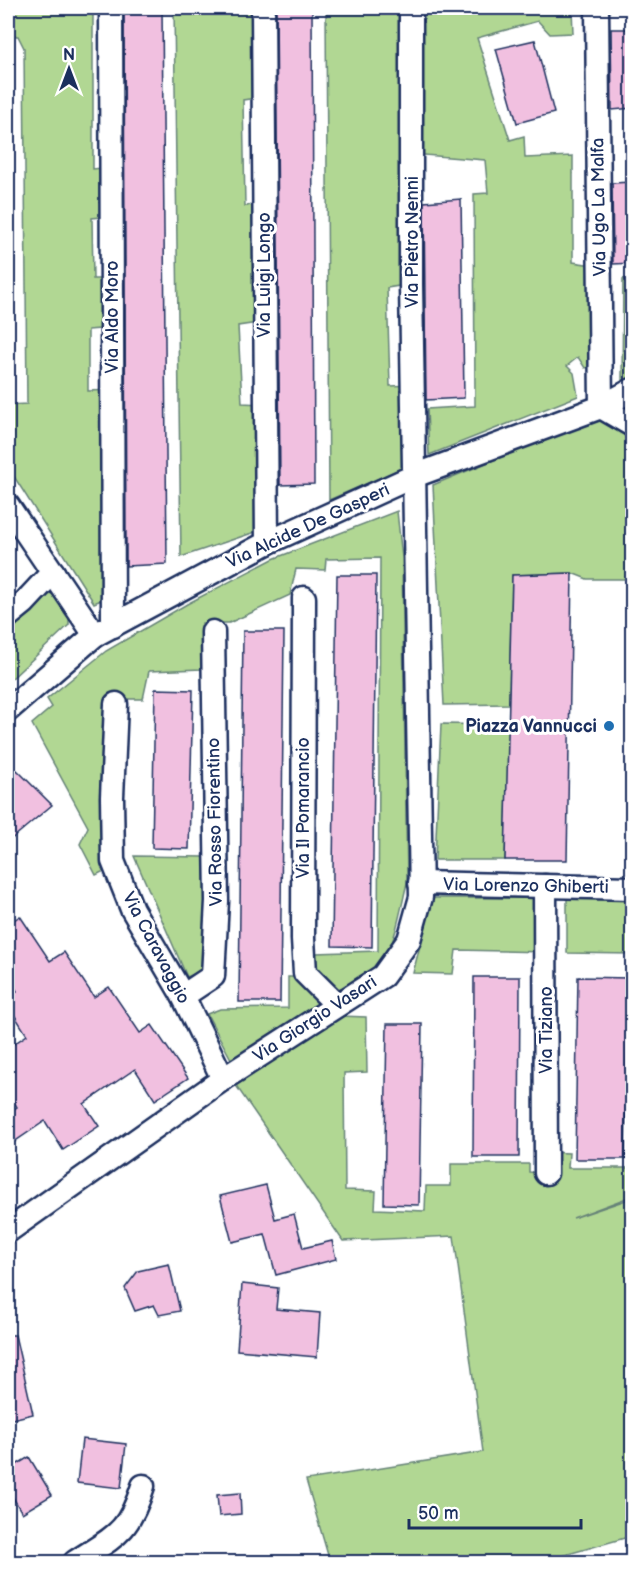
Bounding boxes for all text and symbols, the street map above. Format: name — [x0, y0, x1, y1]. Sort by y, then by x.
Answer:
north arrow — [39, 39, 99, 99]
text: N — [63, 46, 75, 65]
street label: Via Ugo La Malfa — [587, 137, 611, 277]
street label: Via Pietro Nenni — [402, 176, 423, 308]
street label: Via Luigi Longo — [254, 212, 275, 338]
street label: Via Aldo Moro — [102, 261, 123, 373]
street label: Via Alcide De Gasperi — [223, 479, 393, 573]
place label: Piazza Vannucci — [465, 716, 597, 737]
marker: Piazza Vannucci — [602, 719, 616, 733]
street label: Via Il Pomarancio — [293, 737, 314, 879]
street label: Via Rosso Fiorentino — [203, 738, 227, 906]
street label: Via Lorenzo Ghiberti — [443, 874, 609, 898]
street label: Via Caravaggio — [118, 889, 194, 1007]
street label: Via Giorgio Vasari — [249, 971, 381, 1067]
street label: Via Tiziano — [536, 986, 557, 1074]
scale bar — [409, 1492, 582, 1530]
text: 50 m — [418, 1503, 459, 1524]

